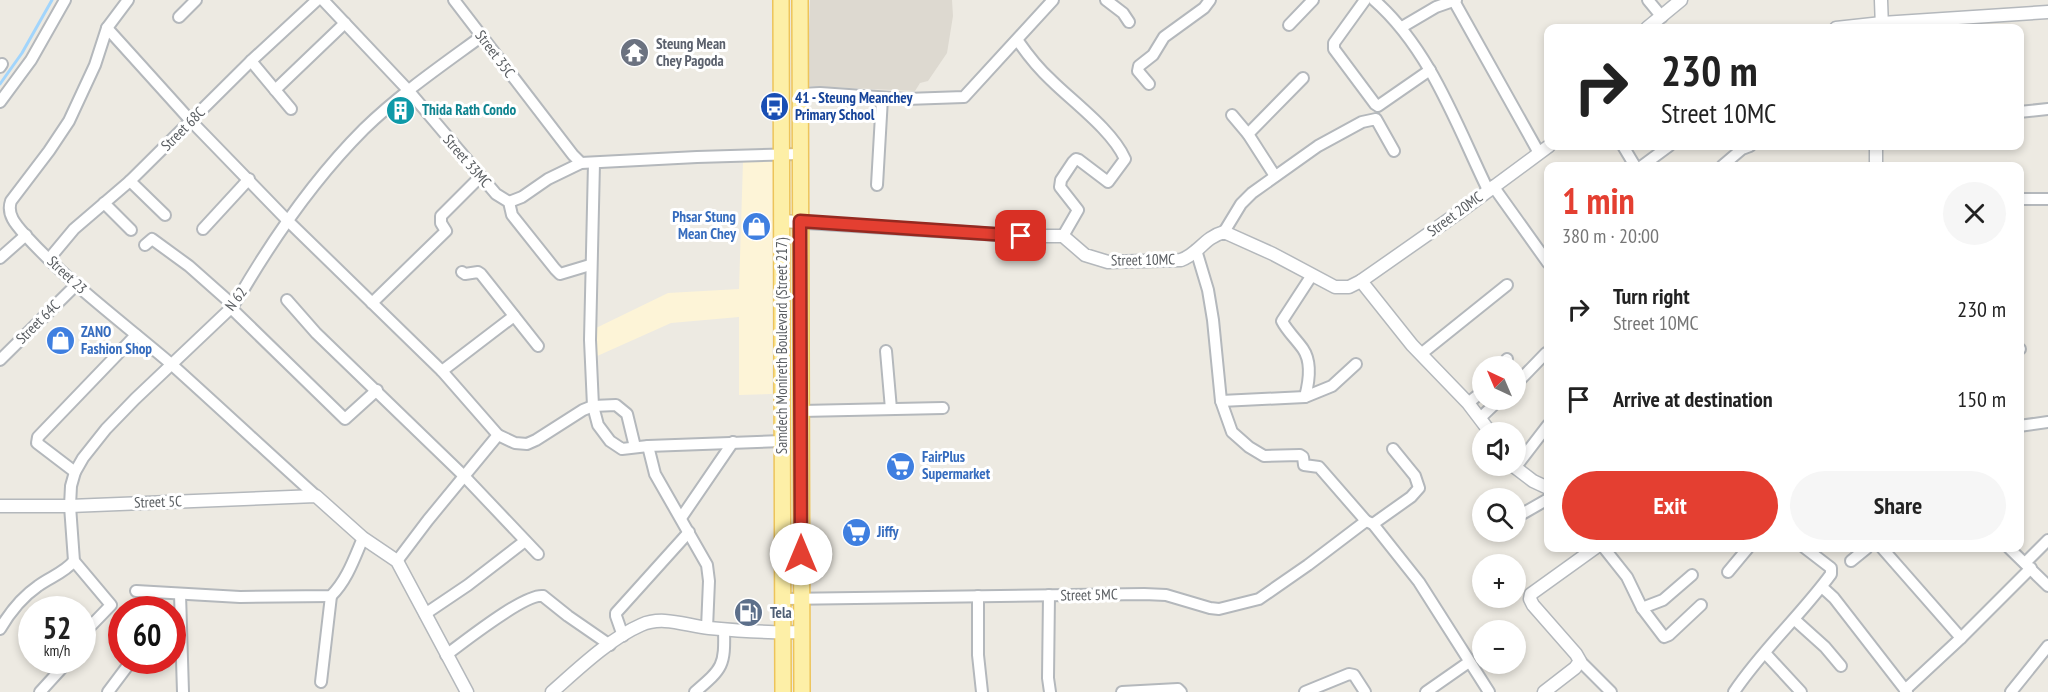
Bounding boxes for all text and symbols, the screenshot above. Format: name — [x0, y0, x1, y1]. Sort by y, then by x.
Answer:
street label: Street 35C — [471, 26, 519, 81]
place label: Steung Mean Chey Pagoda — [656, 34, 726, 70]
temple icon: Steung Mean Chey Pagoda — [619, 37, 651, 69]
text: 230 m — [1661, 43, 1758, 98]
icon: right — [1562, 48, 1640, 126]
place label: 41 - Steung Meanchey Primary School — [795, 88, 913, 124]
bus stop icon: 41 - Steung Meanchey Primary School — [758, 91, 790, 123]
building icon: Thida Rath Condo — [385, 94, 417, 126]
text: Street 10MC — [1661, 96, 1776, 130]
place label: Thida Rath Condo — [422, 100, 516, 119]
street label: Street 68C — [157, 103, 209, 155]
street label: Street 33MC — [439, 130, 496, 191]
text: 1 min — [1562, 177, 1635, 224]
button: close — [1943, 182, 2006, 245]
street label: Street 20MC — [1423, 187, 1486, 240]
place label: Phsar Stung Mean Chey — [672, 207, 737, 243]
shop icon: Phsar Stung Mean Chey — [741, 210, 773, 242]
pin — [995, 210, 1046, 261]
icon: arrive — [1004, 219, 1037, 252]
text: 380 m · 20:00 — [1562, 223, 1659, 249]
street label: Samdech Monireth Boulevard (Street 217) — [772, 237, 791, 454]
street label: Street 10MC — [1111, 249, 1175, 270]
street label: Street 23 — [43, 251, 91, 298]
text: Turn right — [1613, 282, 1690, 310]
street label: N 62 — [221, 283, 251, 314]
icon: right — [1562, 293, 1595, 326]
text: 230 m — [1957, 295, 2006, 323]
street label: Street 64C — [12, 296, 64, 348]
text: Street 10MC — [1613, 310, 1699, 336]
place label: ZANO Fashion Shop — [81, 322, 152, 358]
shop icon: ZANO Fashion Shop — [44, 325, 76, 357]
north arrow — [1472, 356, 1526, 410]
map controls — [1472, 356, 1526, 674]
icon: arrive — [1562, 383, 1595, 416]
text: Arrive at destination — [1613, 385, 1773, 413]
text: 150 m — [1957, 385, 2006, 413]
button: sound — [1472, 422, 1526, 476]
place label: FairPlus Supermarket — [922, 447, 991, 483]
supermarket icon: FairPlus Supermarket — [885, 450, 917, 482]
button: Exit — [1562, 471, 1778, 540]
button: Share — [1790, 471, 2006, 540]
button: search — [1472, 488, 1526, 542]
street label: Street 5C — [134, 491, 182, 512]
supermarket icon: Jiffy — [840, 516, 872, 548]
position arrow — [769, 522, 833, 586]
place label: Jiffy — [876, 522, 900, 541]
button: + — [1472, 554, 1526, 608]
street label: Street 5MC — [1060, 584, 1118, 604]
speed limit sign: 60 — [108, 596, 186, 674]
fuel station icon: Tela — [733, 597, 765, 629]
place label: Tela — [770, 603, 792, 622]
text: 52 — [43, 608, 71, 647]
button: − — [1472, 620, 1526, 674]
text: km/h — [44, 641, 70, 660]

